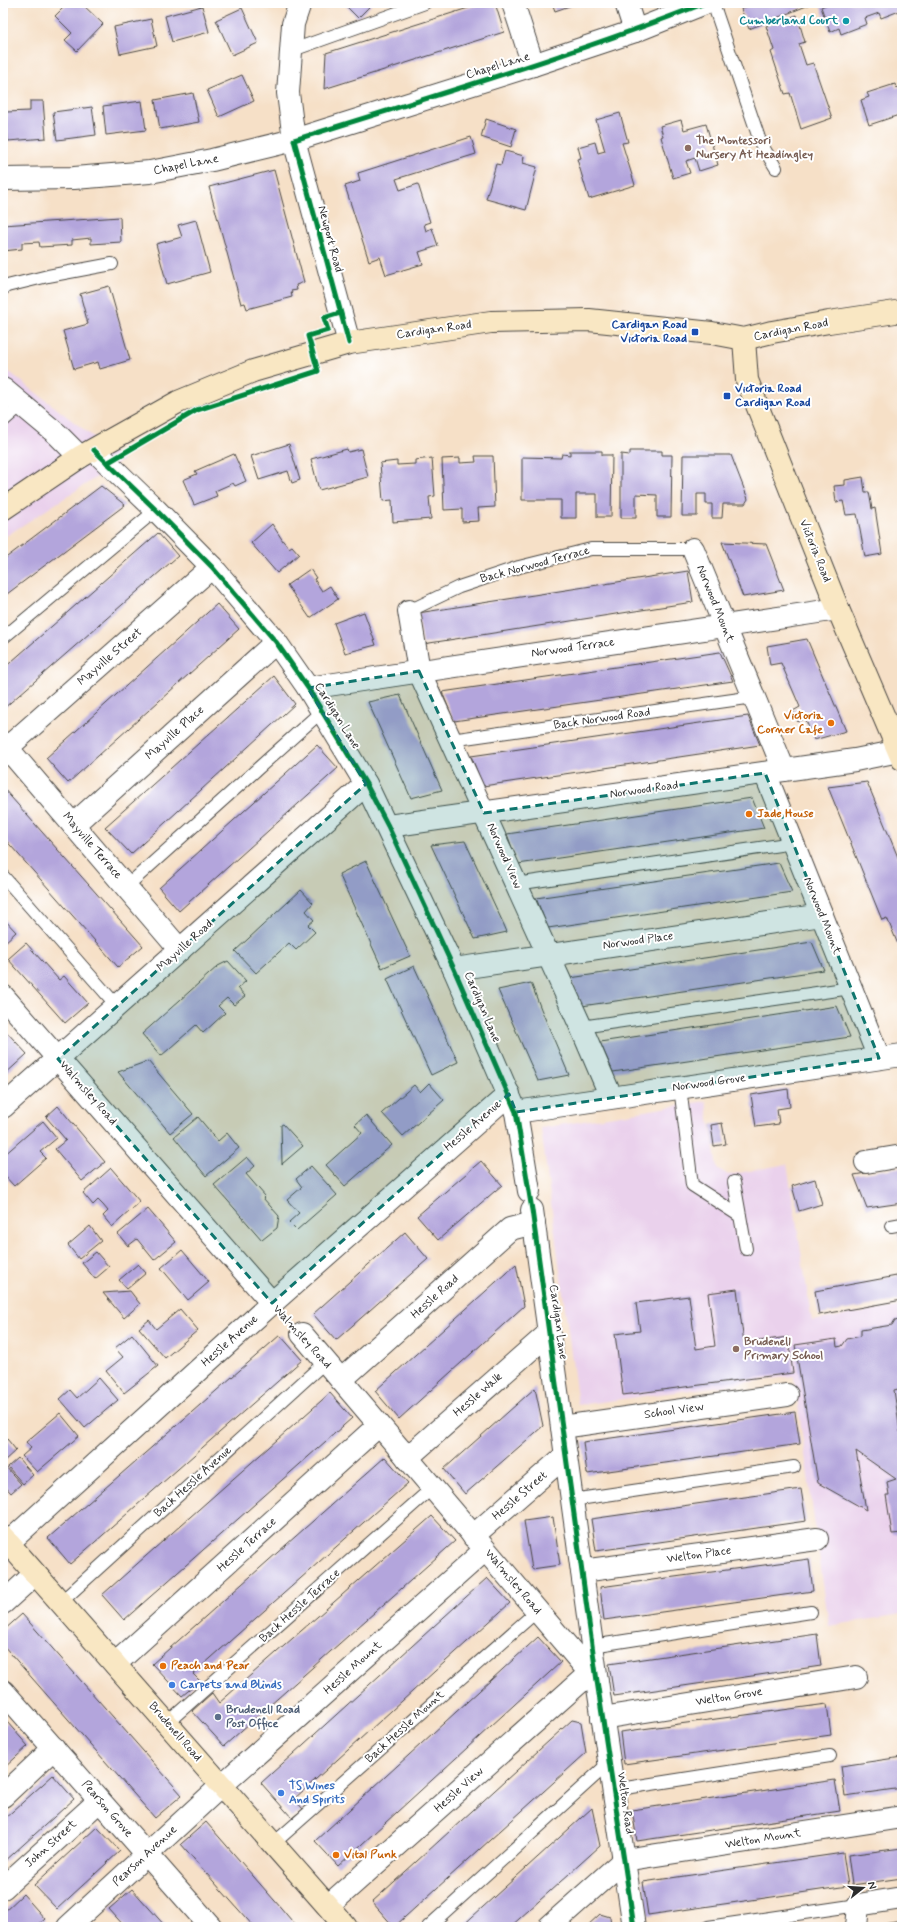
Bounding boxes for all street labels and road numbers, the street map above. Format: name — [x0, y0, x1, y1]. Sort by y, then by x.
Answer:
street label: Chapel Lane — [464, 49, 532, 83]
street label: Chapel Lane — [152, 151, 220, 179]
street label: Newport Road — [313, 204, 347, 274]
street label: Cardigan Road — [752, 315, 830, 345]
street label: Cardigan Road — [395, 317, 473, 343]
street label: Victoria Road — [795, 517, 835, 585]
street label: Back Norwood Terrace — [478, 543, 592, 587]
street label: Norwood Mount — [692, 563, 738, 645]
street label: Mayville Street — [74, 624, 146, 690]
street label: Norwood Terrace — [530, 634, 616, 662]
street label: Cardigan Lane — [310, 680, 364, 752]
street label: Mayville Place — [142, 702, 208, 764]
street label: Back Norwood Road — [553, 704, 651, 734]
street label: Norwood Road — [609, 777, 679, 803]
street label: Mayville Terrace — [58, 809, 126, 883]
street label: Norwood View — [482, 821, 526, 892]
street label: Norwood Mount — [799, 875, 845, 957]
street label: Mayville Road — [153, 916, 217, 976]
street label: Norwood Place — [602, 928, 674, 954]
street label: Cardigan Lane — [460, 969, 504, 1045]
street label: Walmsley Road — [55, 1057, 121, 1129]
street label: Norwood Grove — [671, 1070, 747, 1096]
street label: Hessle Avenue — [441, 1096, 505, 1155]
street label: Hessle Road — [408, 1271, 462, 1323]
street label: Cardigan Lane — [545, 1283, 571, 1361]
street label: Walmsley Road — [269, 1302, 335, 1372]
street label: Hessle Avenue — [198, 1311, 262, 1371]
street label: Hessle Walk — [450, 1369, 506, 1421]
street label: School View — [643, 1399, 705, 1423]
street label: Back Hessle Avenue — [151, 1442, 236, 1521]
street label: Hessle Street — [489, 1467, 551, 1524]
street label: Hessle Terrace — [214, 1514, 280, 1576]
street label: Welton Place — [666, 1543, 732, 1567]
street label: Walmsley Road — [481, 1546, 545, 1618]
street label: Back Hessle Terrace — [256, 1565, 344, 1647]
street label: Hessle Mount — [320, 1638, 386, 1698]
street label: Welton Grove — [694, 1684, 764, 1710]
street label: Back Hessle Mount — [362, 1687, 448, 1767]
street label: Brudenell Road — [145, 1699, 205, 1765]
street label: Hessle View — [431, 1763, 488, 1816]
street label: Welton Road — [613, 1771, 637, 1835]
street label: Pearson Grove — [78, 1777, 136, 1841]
street label: John Street — [22, 1816, 80, 1872]
street label: Pearson Avenue — [109, 1822, 181, 1890]
street label: Welton Mount — [724, 1825, 802, 1853]

